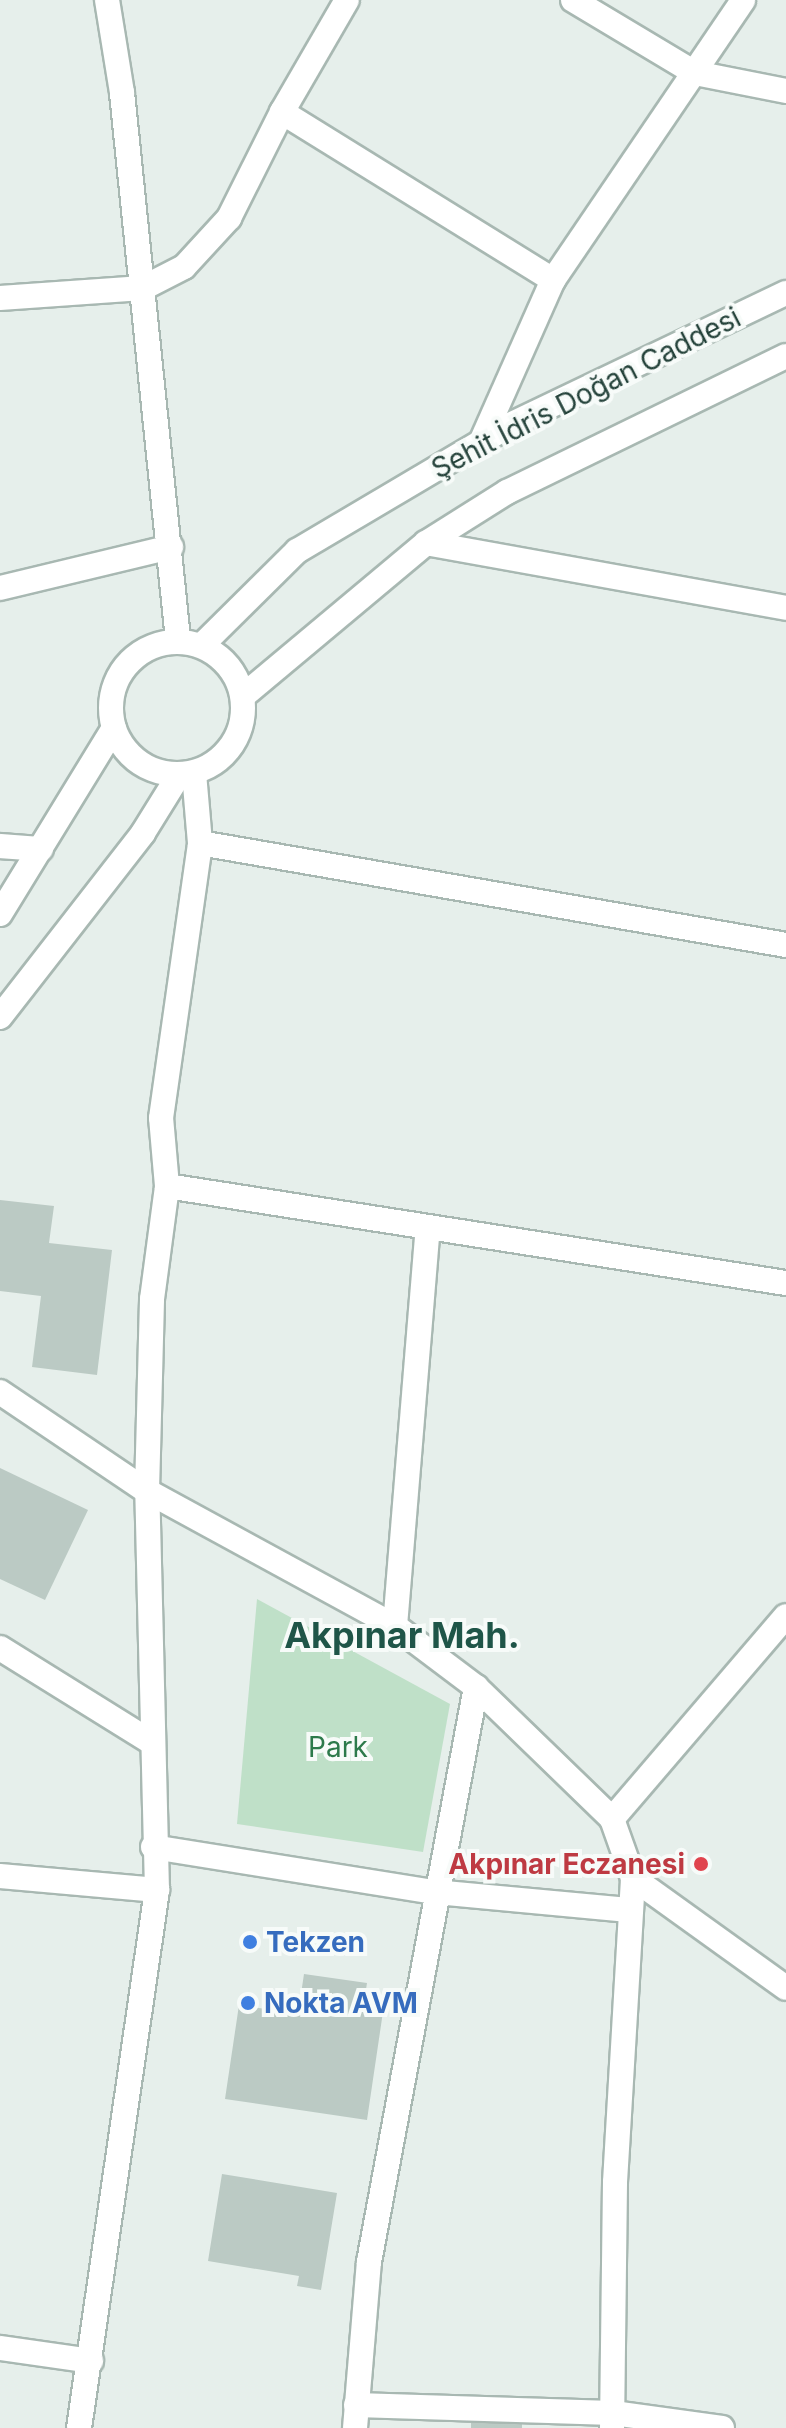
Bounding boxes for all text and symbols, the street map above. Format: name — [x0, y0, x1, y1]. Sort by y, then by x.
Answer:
street label: Şehit İdris Doğan Caddesi — [426, 300, 746, 486]
district label: Akpınar Mah. — [284, 1614, 520, 1658]
park label: Park — [308, 1730, 368, 1764]
place label: Akpınar Eczanesi — [448, 1847, 685, 1881]
marker: Akpınar Eczanesi — [692, 1855, 710, 1873]
place label: Tekzen — [266, 1925, 365, 1959]
marker: Tekzen — [241, 1933, 259, 1951]
place label: Nokta AVM — [264, 1986, 418, 2020]
marker: Nokta AVM — [239, 1994, 257, 2012]

